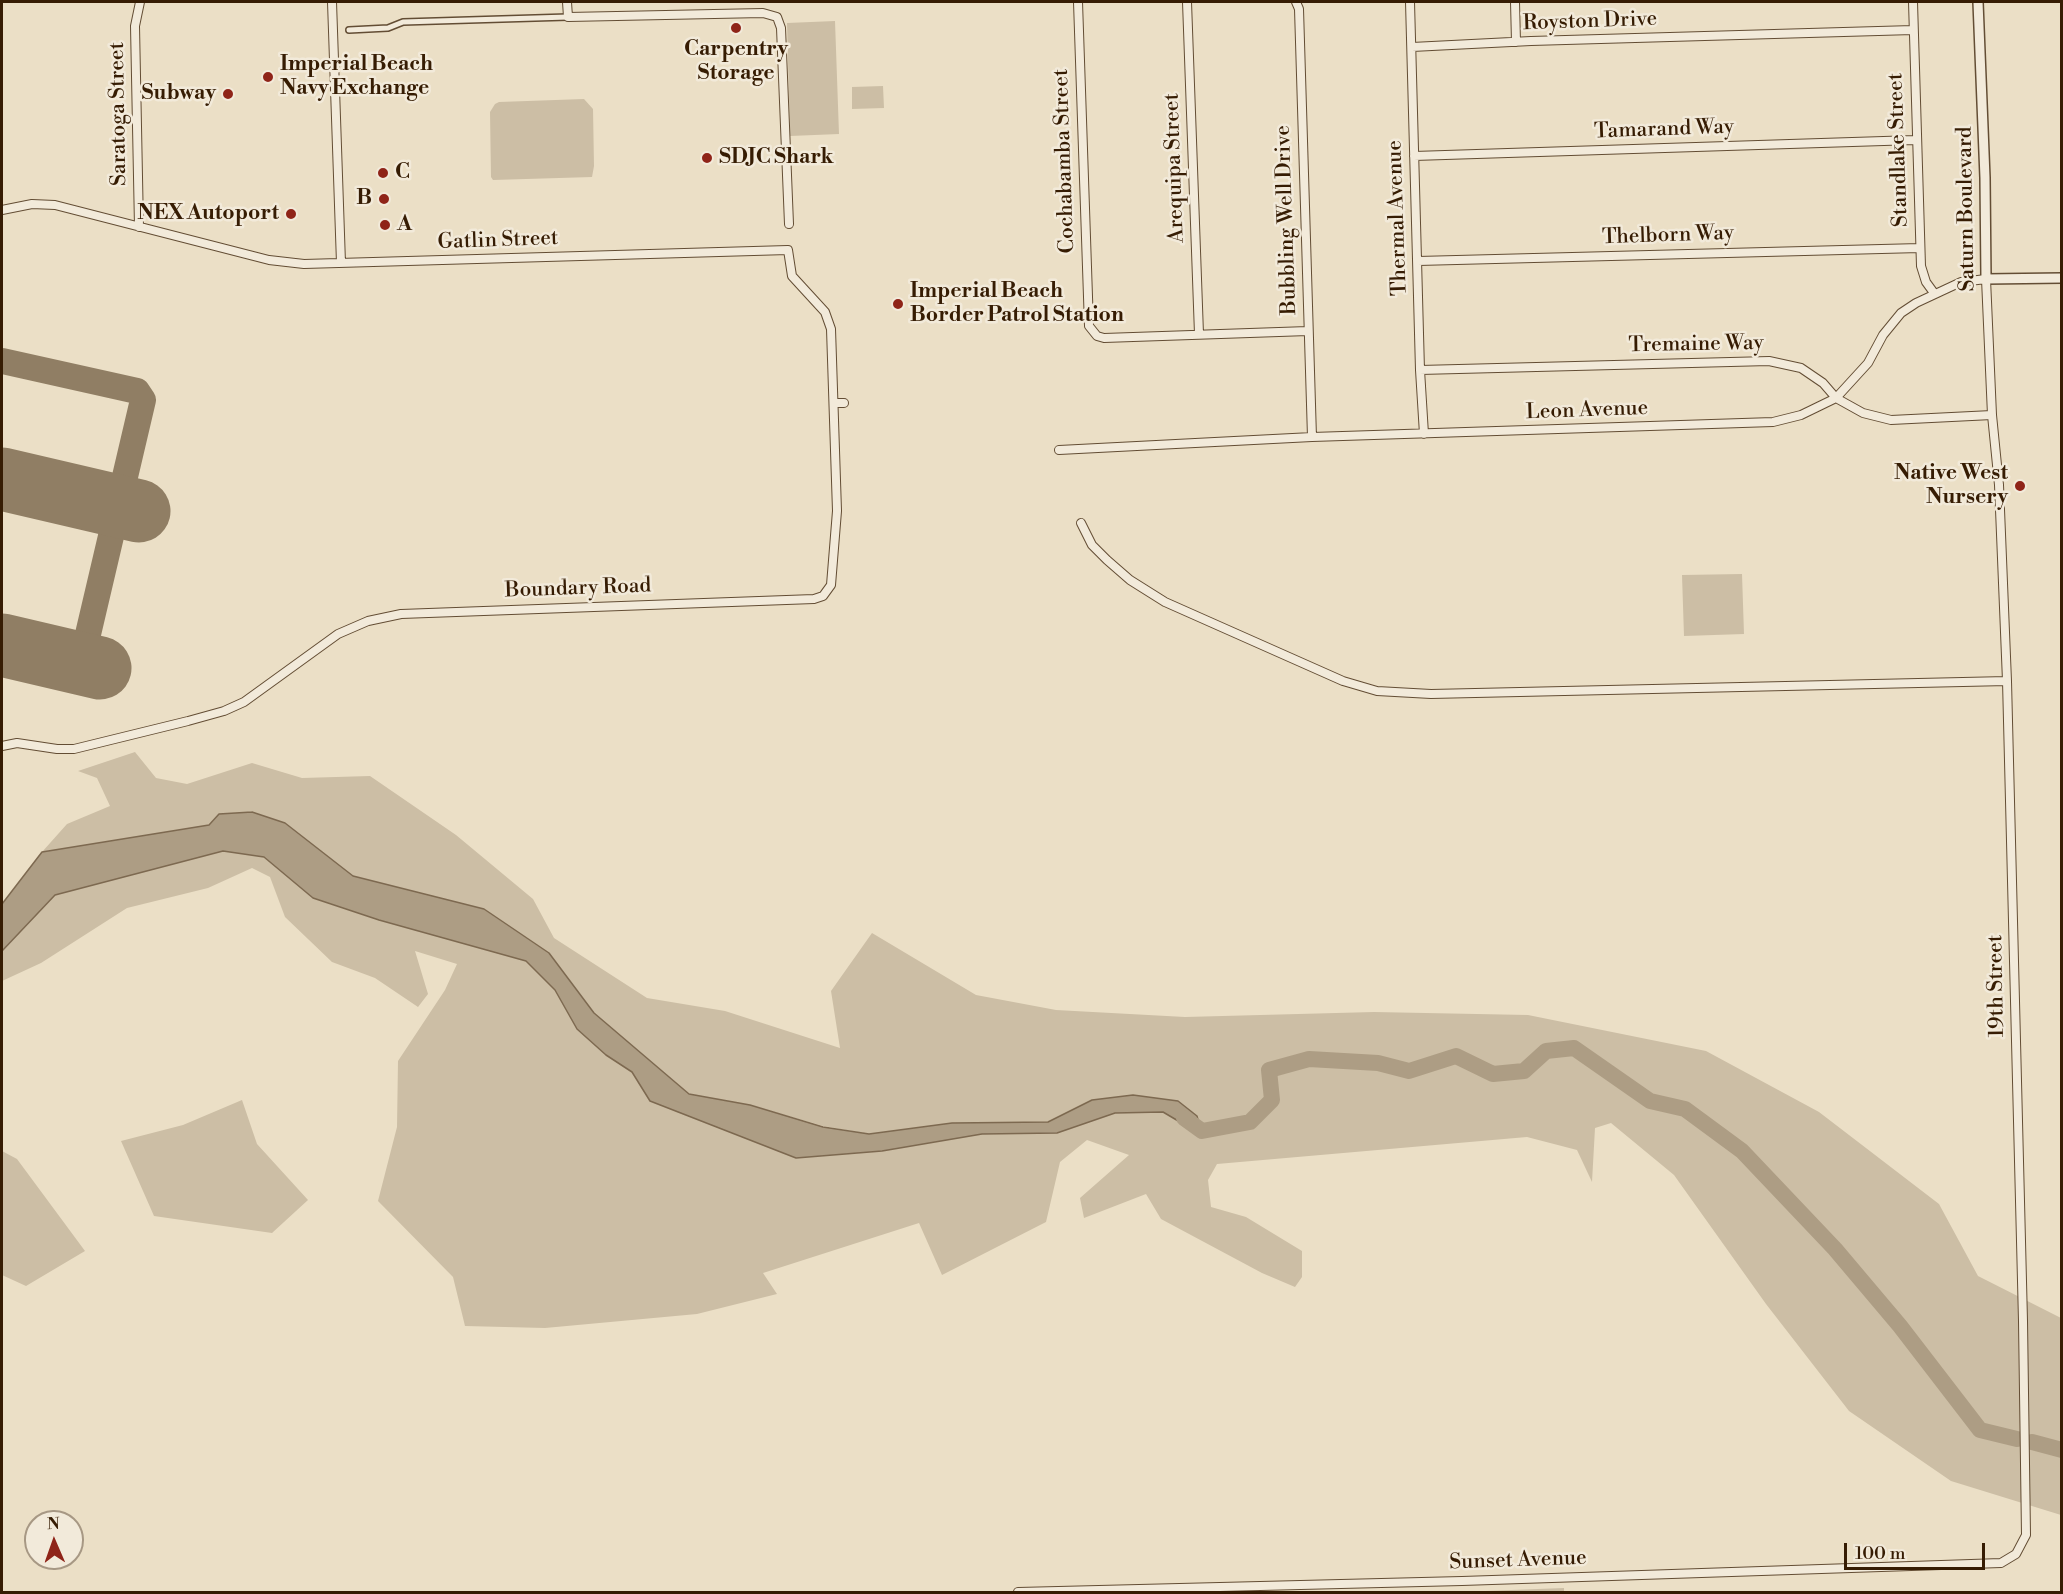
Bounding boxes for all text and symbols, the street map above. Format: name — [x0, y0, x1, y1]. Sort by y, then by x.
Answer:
street label: Royston Drive — [1522, 7, 1658, 37]
marker: Carpentry Storage — [729, 21, 743, 35]
place label: Carpentry Storage — [684, 37, 788, 87]
street label: Saratoga Street — [105, 42, 133, 186]
place label: Imperial Beach Navy Exchange — [280, 52, 433, 102]
street label: Cochabamba Street — [1049, 68, 1081, 254]
marker: Imperial Beach Navy Exchange — [261, 70, 275, 84]
street label: Standlake Street — [1884, 72, 1914, 228]
place label: Subway — [142, 81, 216, 107]
marker: Subway — [221, 87, 235, 101]
street label: Arequipa Street — [1160, 93, 1190, 243]
street label: Tamarand Way — [1594, 115, 1734, 145]
street label: Bubbling Well Drive — [1271, 125, 1303, 315]
street label: Saturn Boulevard — [1953, 126, 1981, 292]
street label: Thermal Avenue — [1383, 140, 1413, 296]
place label: SDJC Shark — [719, 145, 834, 171]
marker: SDJC Shark — [700, 151, 714, 165]
place label: C — [395, 160, 410, 186]
marker: C — [376, 166, 390, 180]
place label: B — [356, 186, 372, 212]
marker: B — [377, 192, 391, 206]
place label: NEX Autoport — [137, 201, 279, 227]
marker: NEX Autoport — [284, 207, 298, 221]
place label: A — [397, 212, 412, 238]
marker: A — [378, 218, 392, 232]
street label: Thelborn Way — [1602, 221, 1734, 251]
street label: Gatlin Street — [437, 226, 559, 256]
place label: Imperial Beach Border Patrol Station — [910, 279, 1124, 329]
marker: Imperial Beach Border Patrol Station — [891, 297, 905, 311]
street label: Tremaine Way — [1628, 331, 1764, 359]
street label: Leon Avenue — [1525, 396, 1649, 426]
place label: Native West Nursery — [1894, 461, 2008, 511]
marker: Native West Nursery — [2013, 479, 2027, 493]
street label: Boundary Road — [504, 574, 652, 604]
street label: 19th Street — [1984, 934, 2010, 1038]
north arrow — [24, 1510, 84, 1570]
text: N — [47, 1514, 60, 1534]
scale bar — [1847, 1531, 1988, 1569]
text: 100 m — [1855, 1542, 1906, 1565]
street label: Sunset Avenue — [1449, 1546, 1587, 1576]

